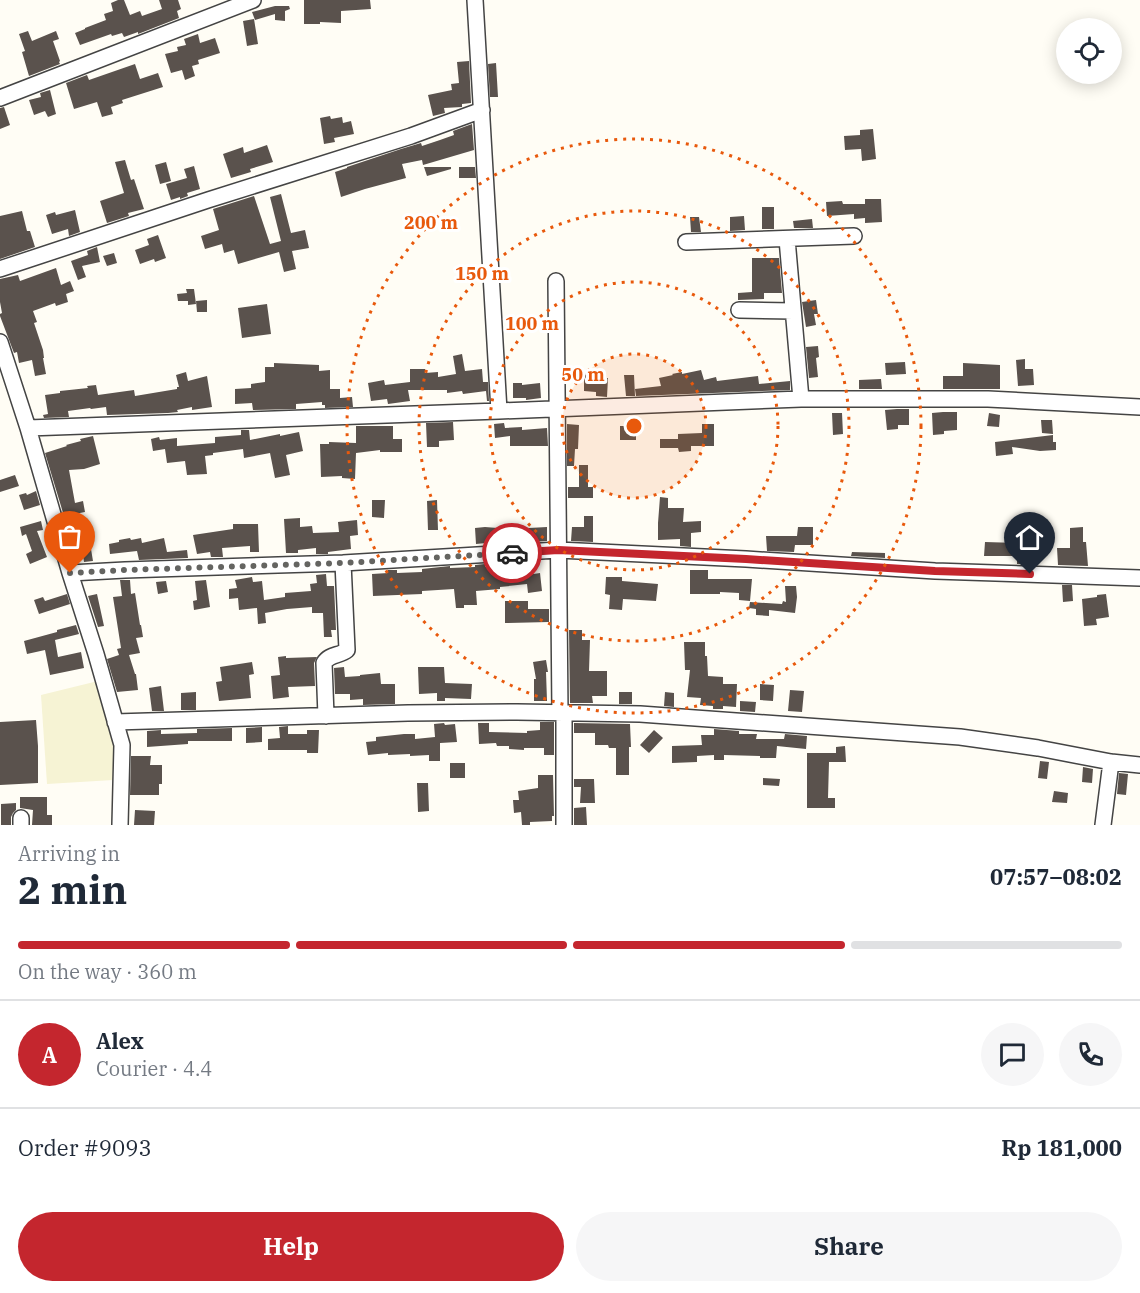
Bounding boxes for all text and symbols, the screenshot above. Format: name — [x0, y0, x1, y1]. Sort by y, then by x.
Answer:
map controls — [1056, 18, 1122, 84]
button: locate — [1056, 18, 1122, 84]
text: 200 m — [404, 211, 459, 234]
text: 150 m — [455, 262, 510, 285]
text: 100 m — [505, 312, 560, 335]
text: 50 m — [561, 363, 605, 386]
centre of rings — [624, 416, 644, 436]
pin — [44, 511, 95, 573]
pin — [1004, 512, 1055, 574]
icon: bag — [53, 520, 86, 553]
icon: home — [1013, 521, 1046, 554]
courier — [482, 523, 542, 583]
icon: car — [496, 537, 529, 570]
text: Arriving in — [18, 840, 120, 867]
text: 07:57–08:02 — [990, 862, 1122, 891]
text: 2 min — [18, 864, 127, 915]
text: On the way · 360 m — [18, 958, 197, 985]
button: chat — [981, 1023, 1044, 1086]
button: phone — [1059, 1023, 1122, 1086]
text: Alex — [96, 1026, 144, 1055]
text: A — [42, 1040, 57, 1069]
text: Courier · 4.4 — [96, 1055, 212, 1082]
text: Order #9093 — [18, 1133, 152, 1162]
text: Rp 181,000 — [1001, 1133, 1122, 1162]
button: Help — [18, 1212, 564, 1281]
button: Share — [576, 1212, 1122, 1281]

